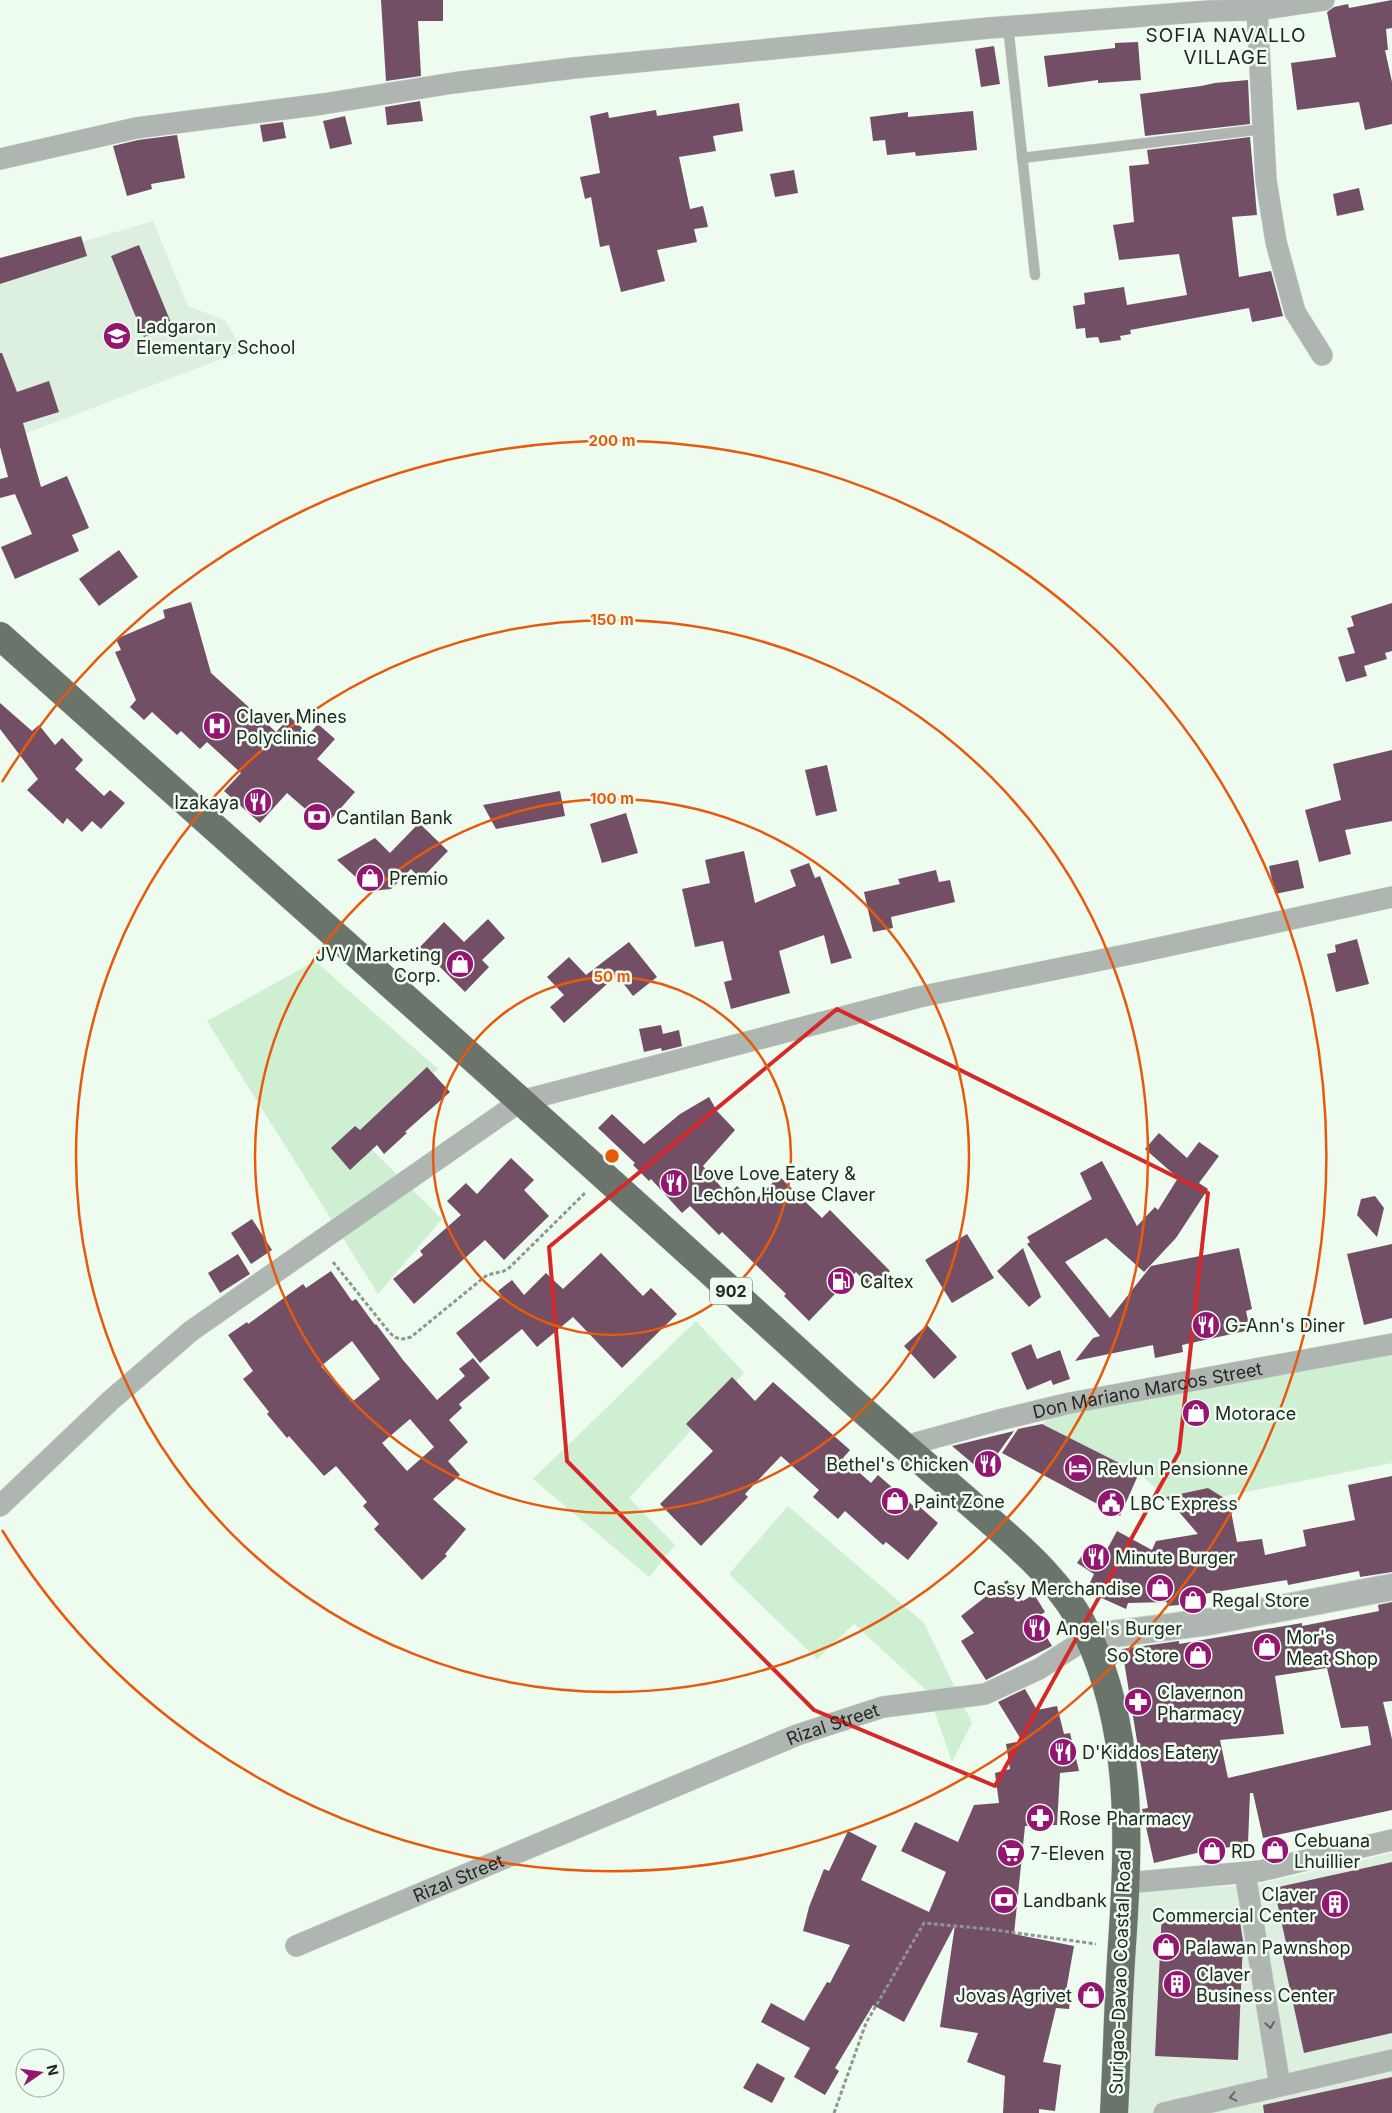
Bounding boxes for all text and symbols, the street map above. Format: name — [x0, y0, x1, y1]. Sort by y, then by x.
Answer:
district label: SOFIA NAVALLO VILLAGE — [1145, 24, 1307, 69]
place label: Ladgaron Elementary School — [136, 316, 295, 358]
school or university icon: Ladgaron Elementary School — [102, 321, 132, 351]
text: 200 m — [589, 431, 635, 450]
text: 150 m — [590, 610, 634, 629]
place label: Claver Mines Polyclinic — [236, 706, 347, 748]
hospital icon: Claver Mines Polyclinic — [202, 711, 232, 741]
restaurant icon: Izakaya — [243, 787, 273, 817]
text: 100 m — [590, 789, 634, 808]
place label: Izakaya — [174, 792, 239, 813]
bank icon: Cantilan Bank — [302, 802, 332, 832]
place label: Cantilan Bank — [336, 807, 453, 828]
shop icon: Premio — [355, 863, 385, 893]
place label: Premio — [389, 868, 448, 889]
place label: JVV Marketing Corp. — [315, 944, 441, 986]
shop icon: JVV Marketing Corp. — [445, 949, 475, 979]
text: 50 m — [594, 967, 630, 986]
centre of rings — [603, 1147, 621, 1165]
place label: Love Love Eatery & Lechon House Claver — [693, 1163, 876, 1205]
restaurant icon: Love Love Eatery & Lechon House Claver — [659, 1168, 689, 1198]
fuel station icon: Caltex — [826, 1266, 856, 1296]
place label: Caltex — [860, 1271, 914, 1292]
road number: 902 — [710, 1278, 752, 1304]
restaurant icon: G-Ann's Diner — [1191, 1310, 1221, 1340]
place label: G-Ann's Diner — [1225, 1315, 1345, 1336]
street label: Don Mariano Marcos Street — [1030, 1357, 1264, 1422]
shop icon: Motorace — [1181, 1398, 1211, 1428]
place label: Motorace — [1215, 1403, 1296, 1424]
restaurant icon: Bethel's Chicken — [973, 1449, 1003, 1479]
hotel icon: Revlun Pensionne — [1063, 1453, 1093, 1483]
place label: Bethel's Chicken — [826, 1454, 969, 1475]
place label: Revlun Pensionne — [1097, 1458, 1248, 1479]
shop icon: Paint Zone — [880, 1486, 910, 1516]
public building icon: LBC Express — [1096, 1488, 1126, 1518]
place label: Paint Zone — [914, 1491, 1005, 1512]
place label: LBC Express — [1130, 1493, 1238, 1514]
restaurant icon: Minute Burger — [1081, 1542, 1111, 1572]
place label: Minute Burger — [1115, 1547, 1236, 1568]
shop icon: Cassy Merchandise — [1145, 1573, 1175, 1603]
place label: Cassy Merchandise — [973, 1578, 1141, 1599]
shop icon: Regal Store — [1178, 1585, 1208, 1615]
place label: Regal Store — [1212, 1590, 1309, 1611]
restaurant icon: Angel's Burger — [1022, 1613, 1052, 1643]
place label: Angel's Burger — [1056, 1618, 1182, 1639]
place label: Mor's Meat Shop — [1286, 1627, 1378, 1669]
shop icon: Mor's Meat Shop — [1252, 1632, 1282, 1662]
shop icon: So Store — [1183, 1640, 1213, 1670]
place label: So Store — [1107, 1645, 1179, 1666]
place label: Clavernon Pharmacy — [1157, 1682, 1244, 1724]
pharmacy icon: Clavernon Pharmacy — [1123, 1687, 1153, 1717]
street label: Rizal Street — [783, 1699, 882, 1749]
restaurant icon: D'Kiddos Eatery — [1048, 1737, 1078, 1767]
place label: D'Kiddos Eatery — [1082, 1742, 1219, 1763]
pharmacy icon: Rose Pharmacy — [1025, 1803, 1055, 1833]
place label: Rose Pharmacy — [1059, 1808, 1191, 1829]
place label: Cebuana Lhuillier — [1294, 1830, 1370, 1872]
shop icon: Cebuana Lhuillier — [1260, 1835, 1290, 1865]
shop icon: RD — [1197, 1836, 1227, 1866]
supermarket icon: 7-Eleven — [996, 1838, 1026, 1868]
place label: RD — [1231, 1841, 1256, 1862]
place label: 7-Eleven — [1030, 1843, 1105, 1864]
street label: Rizal Street — [410, 1849, 507, 1906]
street label: Surigao-Davao Coastal Road — [1105, 1849, 1135, 2095]
place label: Claver Commercial Center — [1152, 1884, 1316, 1926]
bank icon: Landbank — [989, 1885, 1019, 1915]
building icon: Claver Commercial Center — [1320, 1889, 1350, 1919]
place label: Landbank — [1023, 1890, 1107, 1911]
shop icon: Palawan Pawnshop — [1151, 1932, 1181, 1962]
place label: Palawan Pawnshop — [1185, 1937, 1351, 1958]
place label: Claver Business Center — [1196, 1964, 1335, 2006]
building icon: Claver Business Center — [1162, 1969, 1192, 1999]
shop icon: Jovas Agrivet — [1076, 1980, 1106, 2010]
place label: Jovas Agrivet — [956, 1985, 1072, 2006]
one-way arrow — [1265, 2021, 1275, 2029]
north arrow — [15, 2048, 65, 2098]
text: N — [44, 2063, 63, 2077]
one-way arrow — [1228, 2091, 1237, 2102]

